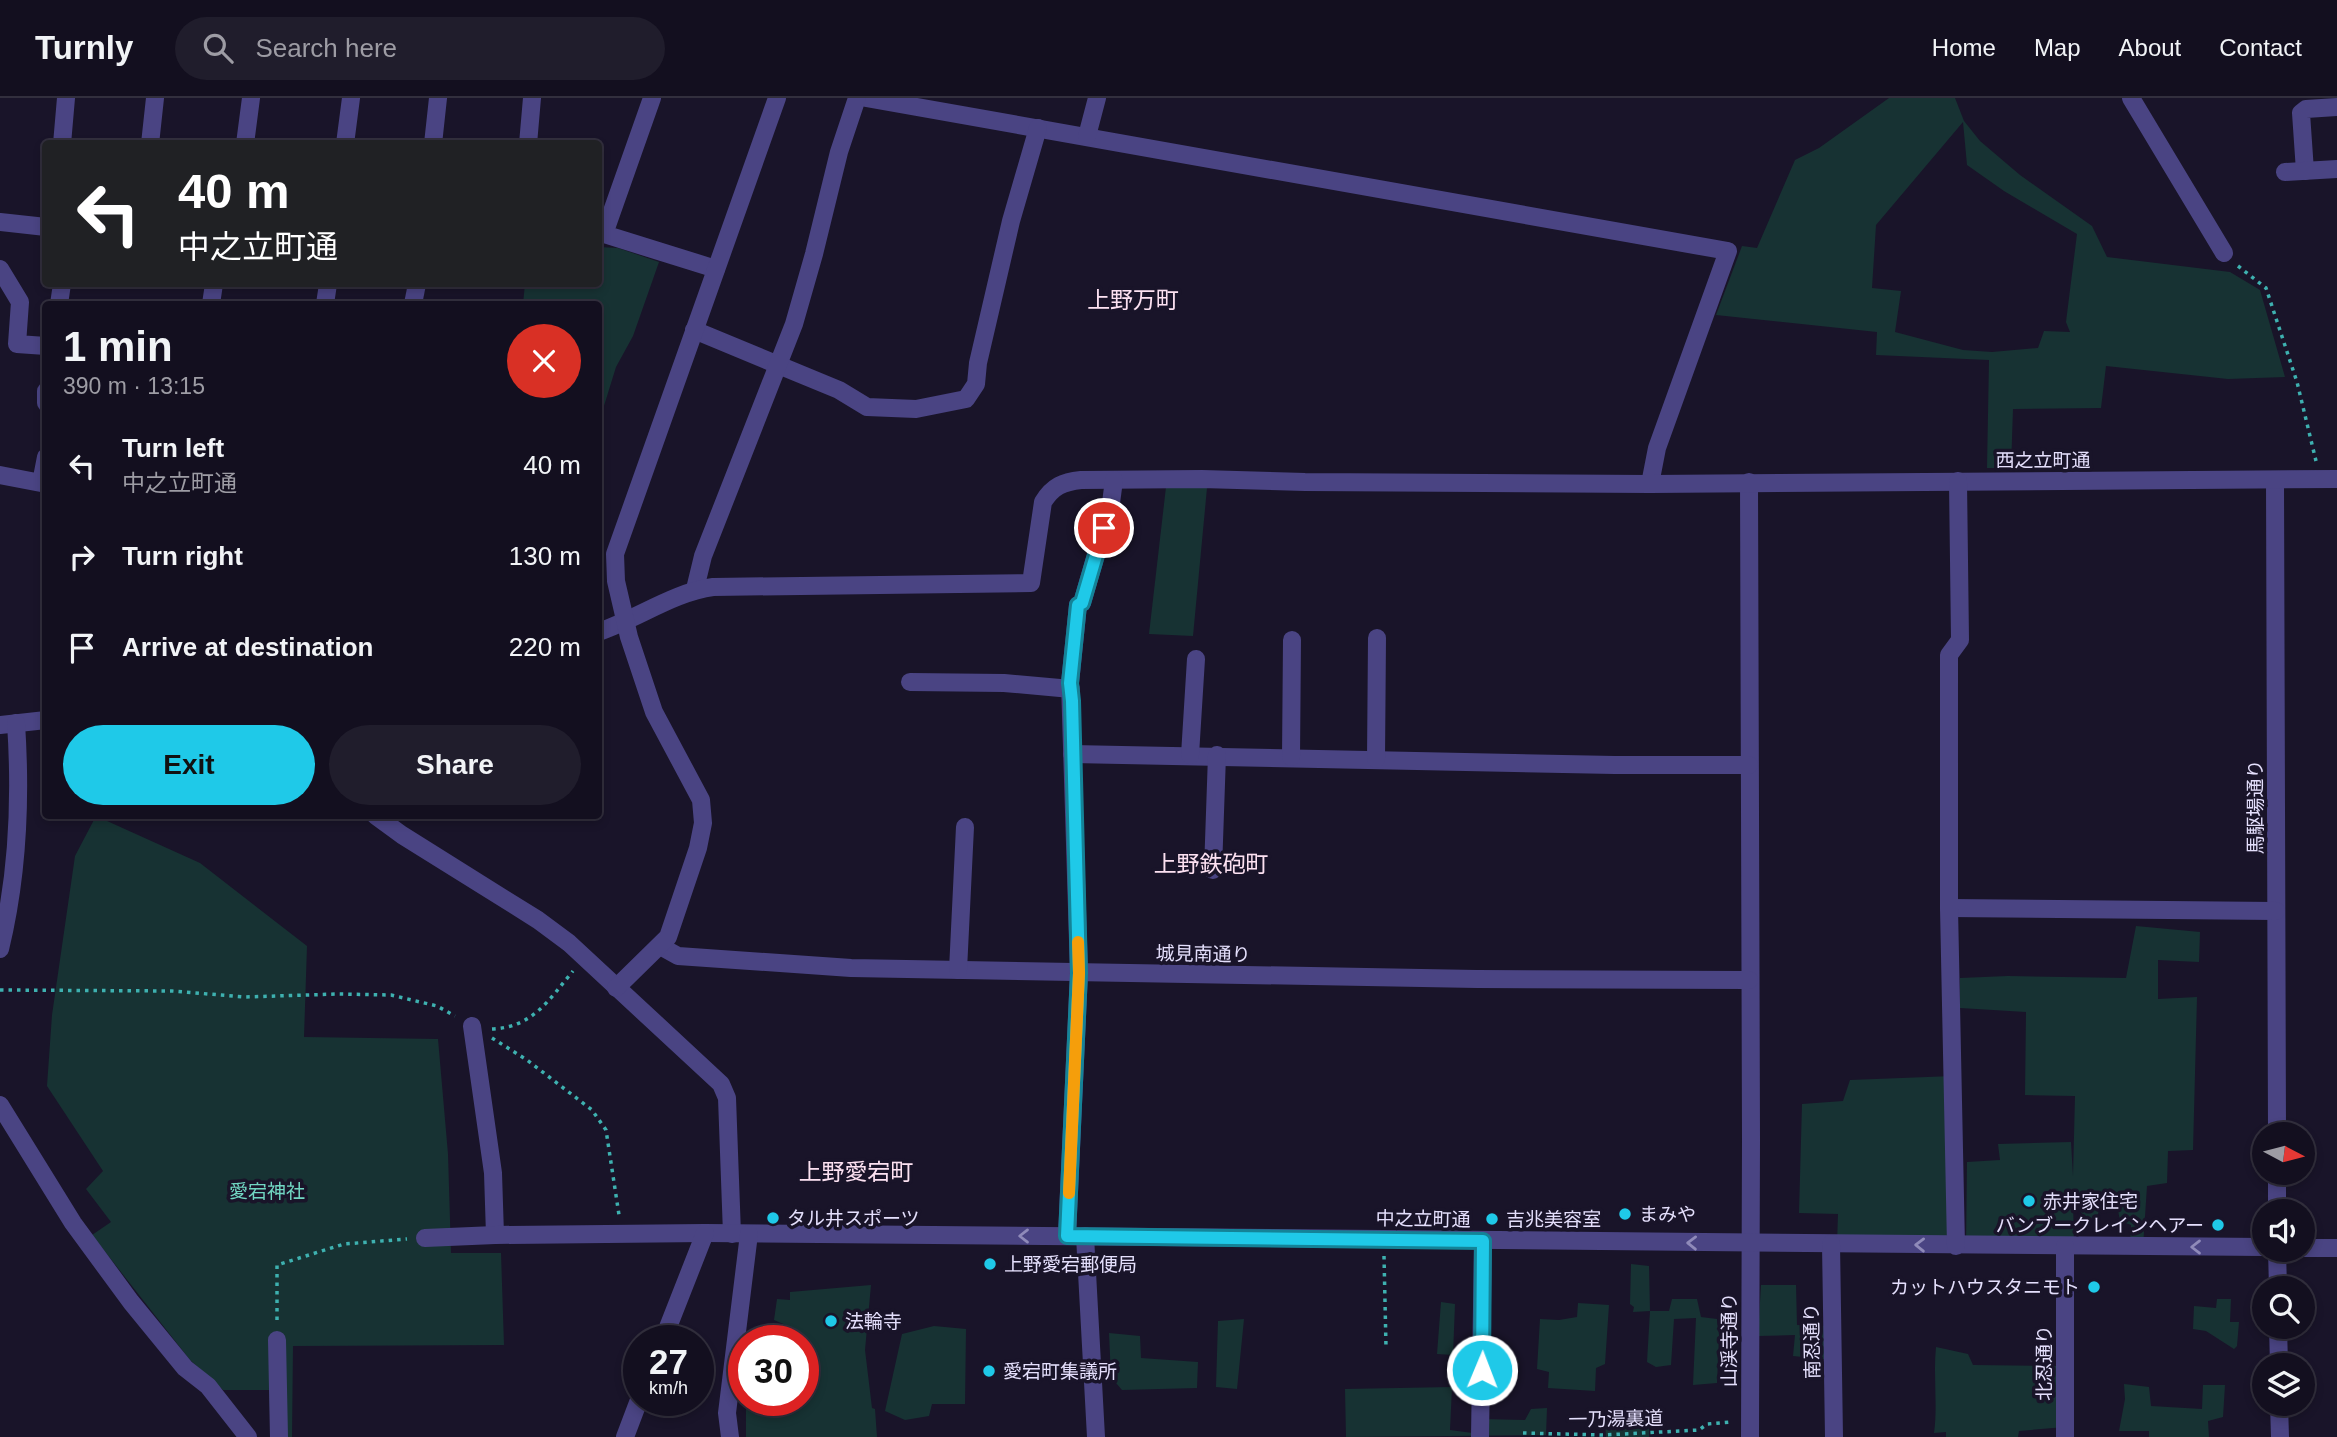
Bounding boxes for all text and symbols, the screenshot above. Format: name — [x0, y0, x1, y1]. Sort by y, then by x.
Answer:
search box — [175, 17, 665, 80]
text: Turnly — [35, 29, 133, 66]
icon: search — [199, 29, 237, 67]
text: Search here — [255, 33, 397, 63]
text: Home — [1932, 34, 1996, 61]
text: Map — [2034, 34, 2081, 61]
text: About — [2119, 34, 2181, 61]
text: Contact — [2219, 34, 2302, 61]
text: 40 m — [178, 164, 290, 218]
icon: left — [63, 168, 154, 259]
text: 中之立町通 — [178, 229, 338, 265]
district label: 上野万町 — [1087, 287, 1179, 313]
text: 1 min — [63, 323, 173, 370]
button: close — [507, 324, 581, 398]
text: 390 m · 13:15 — [63, 373, 205, 399]
text: Turn left — [122, 433, 224, 463]
icon: left — [63, 447, 101, 485]
text: 40 m — [523, 450, 581, 480]
street label: 西之立町通 — [1995, 450, 2091, 471]
text: 中之立町通 — [122, 470, 237, 496]
pin — [1074, 498, 1134, 558]
icon: arrive — [1085, 509, 1123, 547]
icon: right — [63, 538, 101, 576]
text: Turn right — [122, 541, 243, 571]
text: 130 m — [509, 541, 581, 571]
icon: arrive — [63, 629, 101, 667]
text: Arrive at destination — [122, 632, 373, 662]
text: 220 m — [509, 632, 581, 662]
button: Exit — [63, 725, 315, 805]
button: Share — [329, 725, 581, 805]
street label: 馬駆場通り — [2245, 759, 2266, 855]
district label: 上野鉄砲町 — [1154, 851, 1269, 877]
street label: 城見南通り — [1155, 943, 1251, 965]
north arrow — [2252, 1122, 2315, 1185]
map controls — [2252, 1122, 2315, 1416]
district label: 上野愛宕町 — [799, 1159, 914, 1185]
park label: 愛宕神社 — [229, 1181, 305, 1202]
place label: 赤井家住宅 — [2043, 1191, 2138, 1212]
marker: 赤井家住宅 — [2021, 1193, 2037, 1209]
button: sound — [2252, 1199, 2315, 1262]
place label: まみや — [1639, 1204, 1696, 1225]
marker: まみや — [1617, 1206, 1633, 1222]
place label: タル井スポーツ — [787, 1208, 920, 1229]
street label: 中之立町通 — [1375, 1208, 1471, 1230]
place label: 吉兆美容室 — [1506, 1209, 1601, 1230]
marker: タル井スポーツ — [765, 1210, 781, 1226]
marker: 吉兆美容室 — [1484, 1211, 1500, 1227]
place label: バンブークレインヘアー — [1996, 1215, 2204, 1236]
marker: バンブークレインヘアー — [2210, 1217, 2226, 1233]
one-way arrow — [1018, 1228, 1029, 1244]
one-way arrow — [1687, 1235, 1697, 1251]
one-way arrow — [1914, 1238, 1925, 1253]
one-way arrow — [2191, 1239, 2201, 1255]
place label: 上野愛宕郵便局 — [1004, 1254, 1137, 1275]
marker: 上野愛宕郵便局 — [982, 1256, 998, 1272]
button: search — [2252, 1276, 2315, 1339]
place label: カットハウスタニモト — [1890, 1277, 2080, 1298]
marker: カットハウスタニモト — [2086, 1279, 2102, 1295]
street label: 山渓寺通り — [1719, 1292, 1740, 1388]
street label: 南忍通り — [1801, 1303, 1823, 1379]
place label: 法輪寺 — [845, 1311, 902, 1332]
marker: 法輪寺 — [823, 1313, 839, 1329]
speed limit sign: 30 — [728, 1325, 819, 1416]
street label: 北忍通り — [2034, 1325, 2055, 1401]
position arrow — [1445, 1333, 1519, 1407]
text: 27 — [649, 1342, 688, 1381]
button: layers — [2252, 1353, 2315, 1416]
place label: 愛宕町集議所 — [1003, 1361, 1117, 1382]
marker: 愛宕町集議所 — [981, 1363, 997, 1379]
text: km/h — [649, 1378, 688, 1398]
street label: 一乃湯裏道 — [1568, 1408, 1664, 1430]

